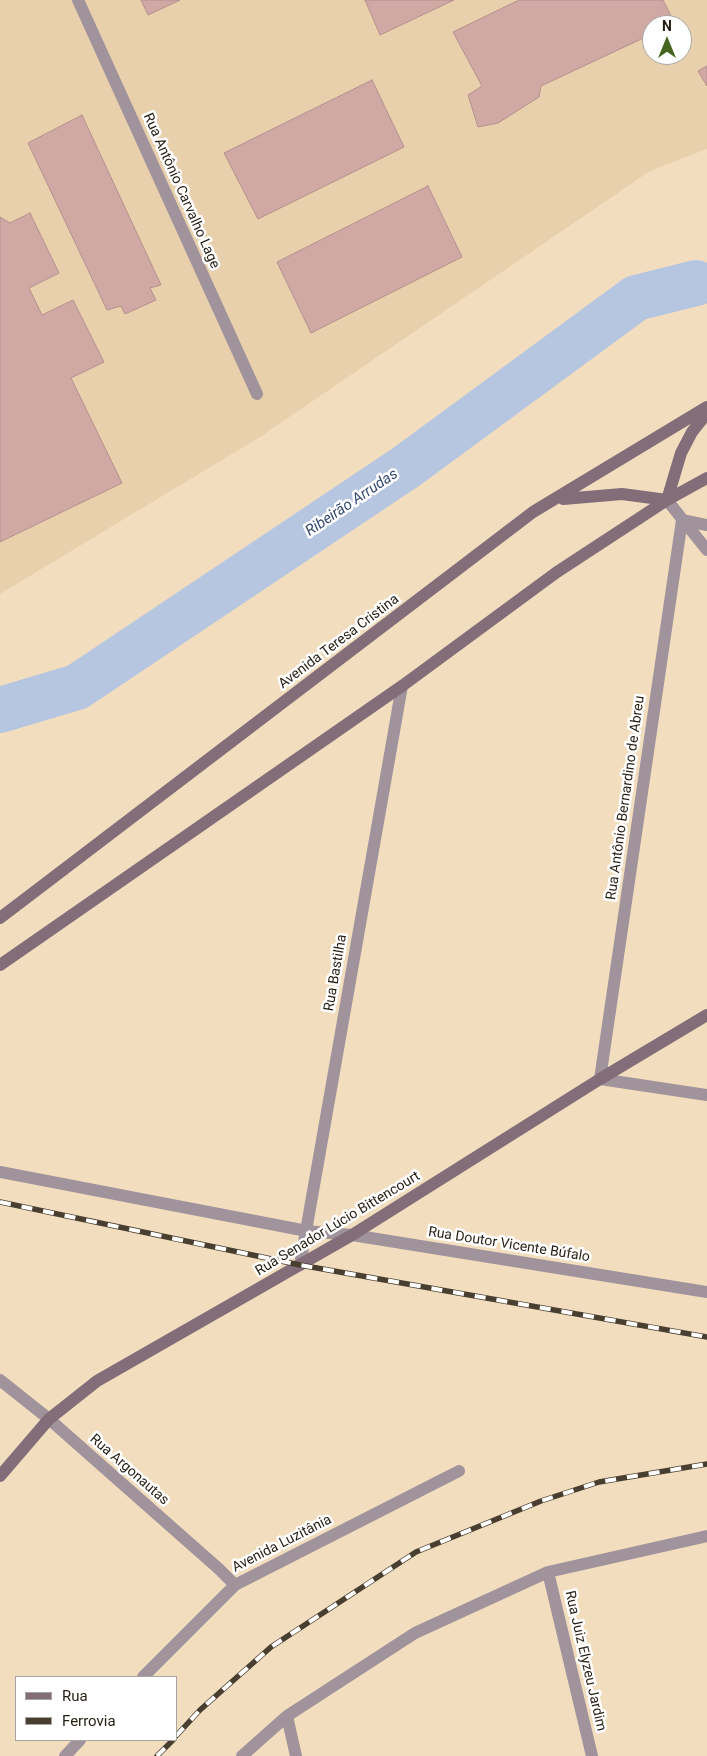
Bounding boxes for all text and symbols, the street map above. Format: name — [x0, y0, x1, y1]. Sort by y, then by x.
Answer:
north arrow — [642, 15, 692, 65]
text: N — [662, 18, 672, 34]
street label: Rua Antônio Carvalho Lage — [139, 111, 223, 271]
water label: Ribeirão Arrudas — [302, 465, 402, 541]
street label: Avenida Teresa Cristina — [276, 591, 402, 693]
street label: Rua Antônio Bernardino de Abreu — [603, 695, 649, 901]
street label: Rua Bastilha — [321, 933, 351, 1013]
street label: Rua Senador Lúcio Bittencourt — [253, 1168, 423, 1280]
street label: Rua Doutor Vicente Búfalo — [427, 1224, 591, 1266]
street label: Rua Argonautas — [86, 1431, 172, 1509]
street label: Avenida Luzitânia — [230, 1512, 334, 1576]
street label: Rua Juiz Elyzeu Jardim — [561, 1589, 609, 1733]
legend — [15, 1676, 178, 1741]
text: Rua — [62, 1687, 88, 1705]
text: Ferrovia — [62, 1712, 116, 1730]

